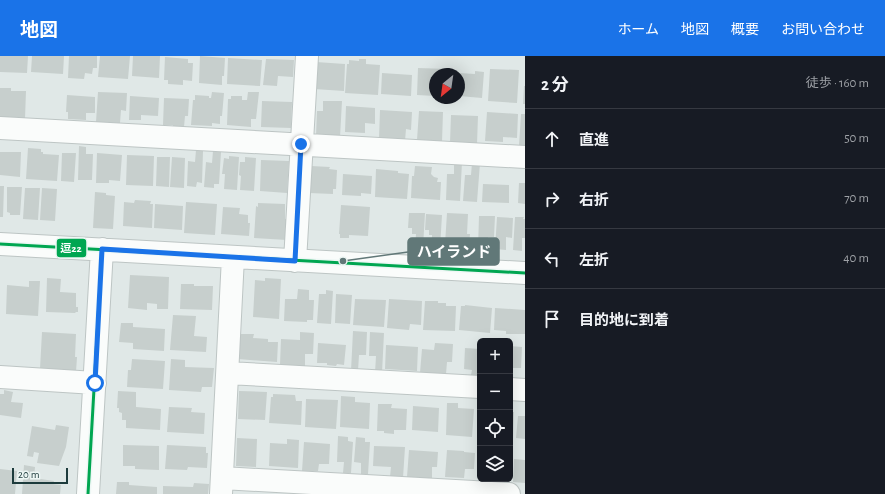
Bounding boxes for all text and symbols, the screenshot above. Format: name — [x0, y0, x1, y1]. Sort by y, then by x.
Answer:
text: 地図 — [20, 21, 58, 40]
text: ホーム — [617, 23, 659, 37]
text: 地図 — [681, 23, 709, 37]
text: 概要 — [731, 23, 759, 37]
text: お問い合わせ — [781, 23, 865, 37]
north arrow — [429, 68, 465, 104]
text: 2 分 — [541, 76, 569, 93]
text: 徒歩 · 160 m — [806, 77, 869, 90]
icon: ahead — [541, 128, 563, 150]
text: 50 m — [844, 132, 869, 145]
text: 直進 — [579, 133, 609, 148]
route end — [292, 135, 310, 153]
icon: right — [541, 188, 563, 210]
text: 70 m — [844, 192, 869, 205]
text: 右折 — [579, 193, 609, 208]
line badge: 逗22 — [56, 238, 87, 258]
callout: ハイランド — [408, 238, 499, 265]
text: 逗22 — [60, 242, 82, 254]
text: ハイランド — [417, 244, 491, 260]
icon: left — [541, 248, 563, 270]
text: 40 m — [843, 252, 869, 265]
text: 左折 — [579, 253, 609, 268]
icon: arrive — [541, 308, 563, 330]
text: 目的地に到着 — [579, 313, 669, 328]
map controls — [477, 338, 513, 482]
button: + — [477, 338, 513, 374]
route start — [86, 374, 104, 392]
button: − — [477, 374, 513, 410]
button: locate — [477, 410, 513, 446]
button: layers — [477, 446, 513, 482]
scale bar — [12, 466, 68, 485]
text: 20 m — [18, 469, 39, 480]

